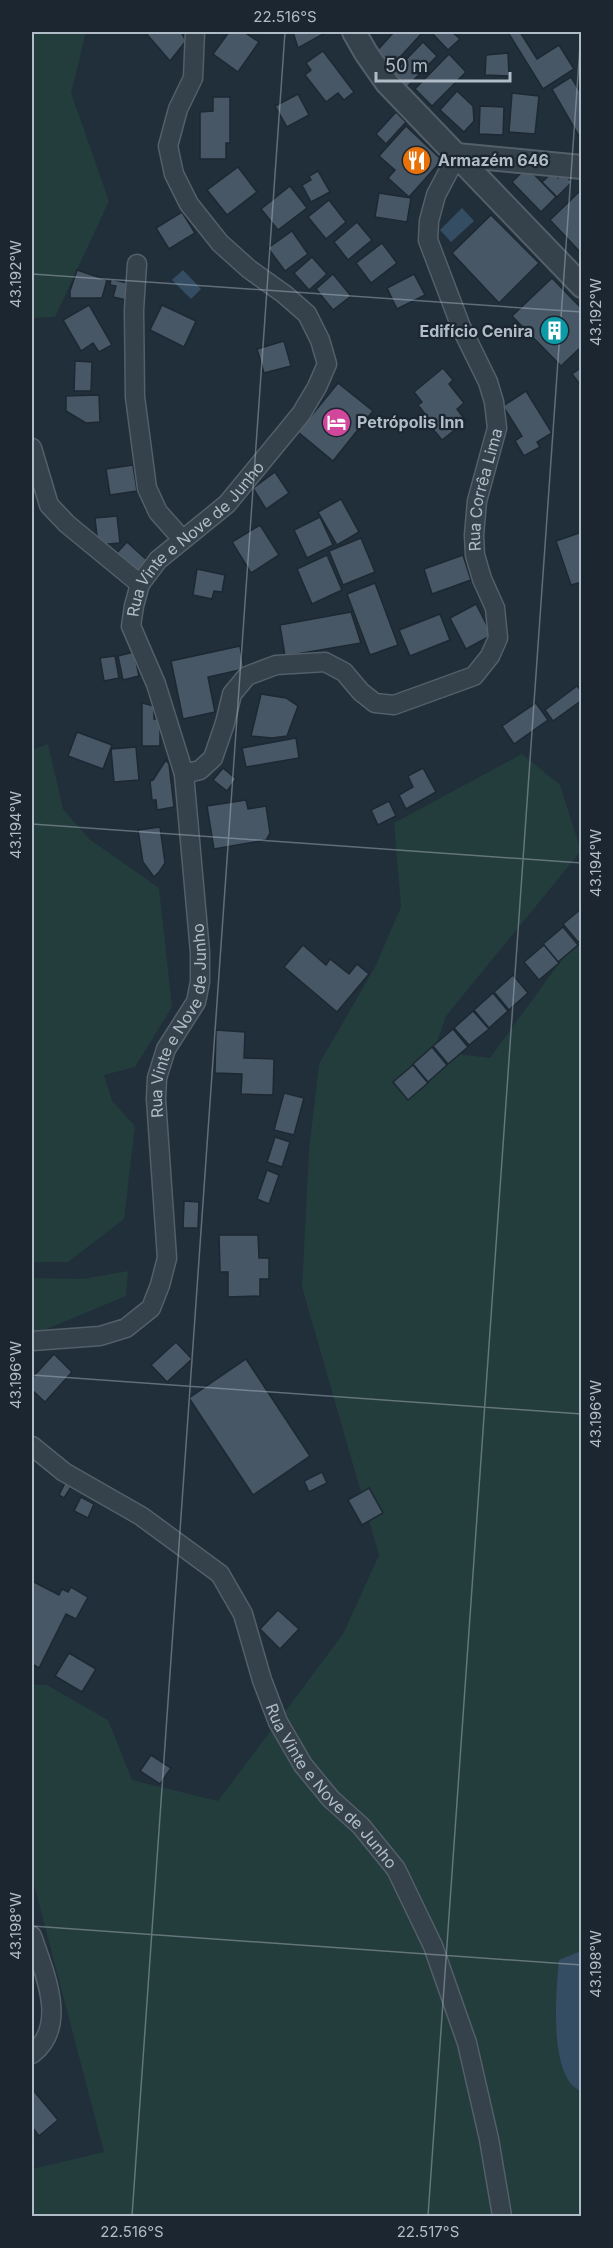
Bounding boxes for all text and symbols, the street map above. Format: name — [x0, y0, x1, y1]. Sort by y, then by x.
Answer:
text: 22.516°S — [253, 7, 317, 26]
scale bar — [376, 45, 510, 83]
text: 50 m — [385, 55, 428, 76]
restaurant icon: Armazém 646 — [401, 144, 433, 176]
place label: Armazém 646 — [438, 150, 549, 170]
text: 43.192°W — [6, 240, 25, 308]
text: 43.192°W — [586, 278, 605, 346]
building icon: Edifício Cenira — [538, 315, 570, 347]
place label: Edifício Cenira — [419, 321, 533, 341]
hotel icon: Petrópolis Inn — [320, 406, 352, 438]
place label: Petrópolis Inn — [357, 412, 464, 432]
street label: Rua Corrêa Lima — [464, 426, 506, 552]
street label: Rua Vinte e Nove de Junho — [123, 457, 268, 618]
text: 43.194°W — [6, 791, 25, 859]
text: 43.194°W — [586, 829, 605, 897]
street label: Rua Vinte e Nove de Junho — [146, 923, 210, 1119]
text: 43.196°W — [6, 1341, 25, 1409]
text: 43.196°W — [586, 1380, 605, 1448]
street label: Rua Vinte e Nove de Junho — [262, 1701, 401, 1872]
text: 43.198°W — [6, 1892, 25, 1960]
text: 43.198°W — [586, 1930, 605, 1998]
text: 22.516°S — [100, 2222, 164, 2241]
text: 22.517°S — [397, 2222, 459, 2241]

